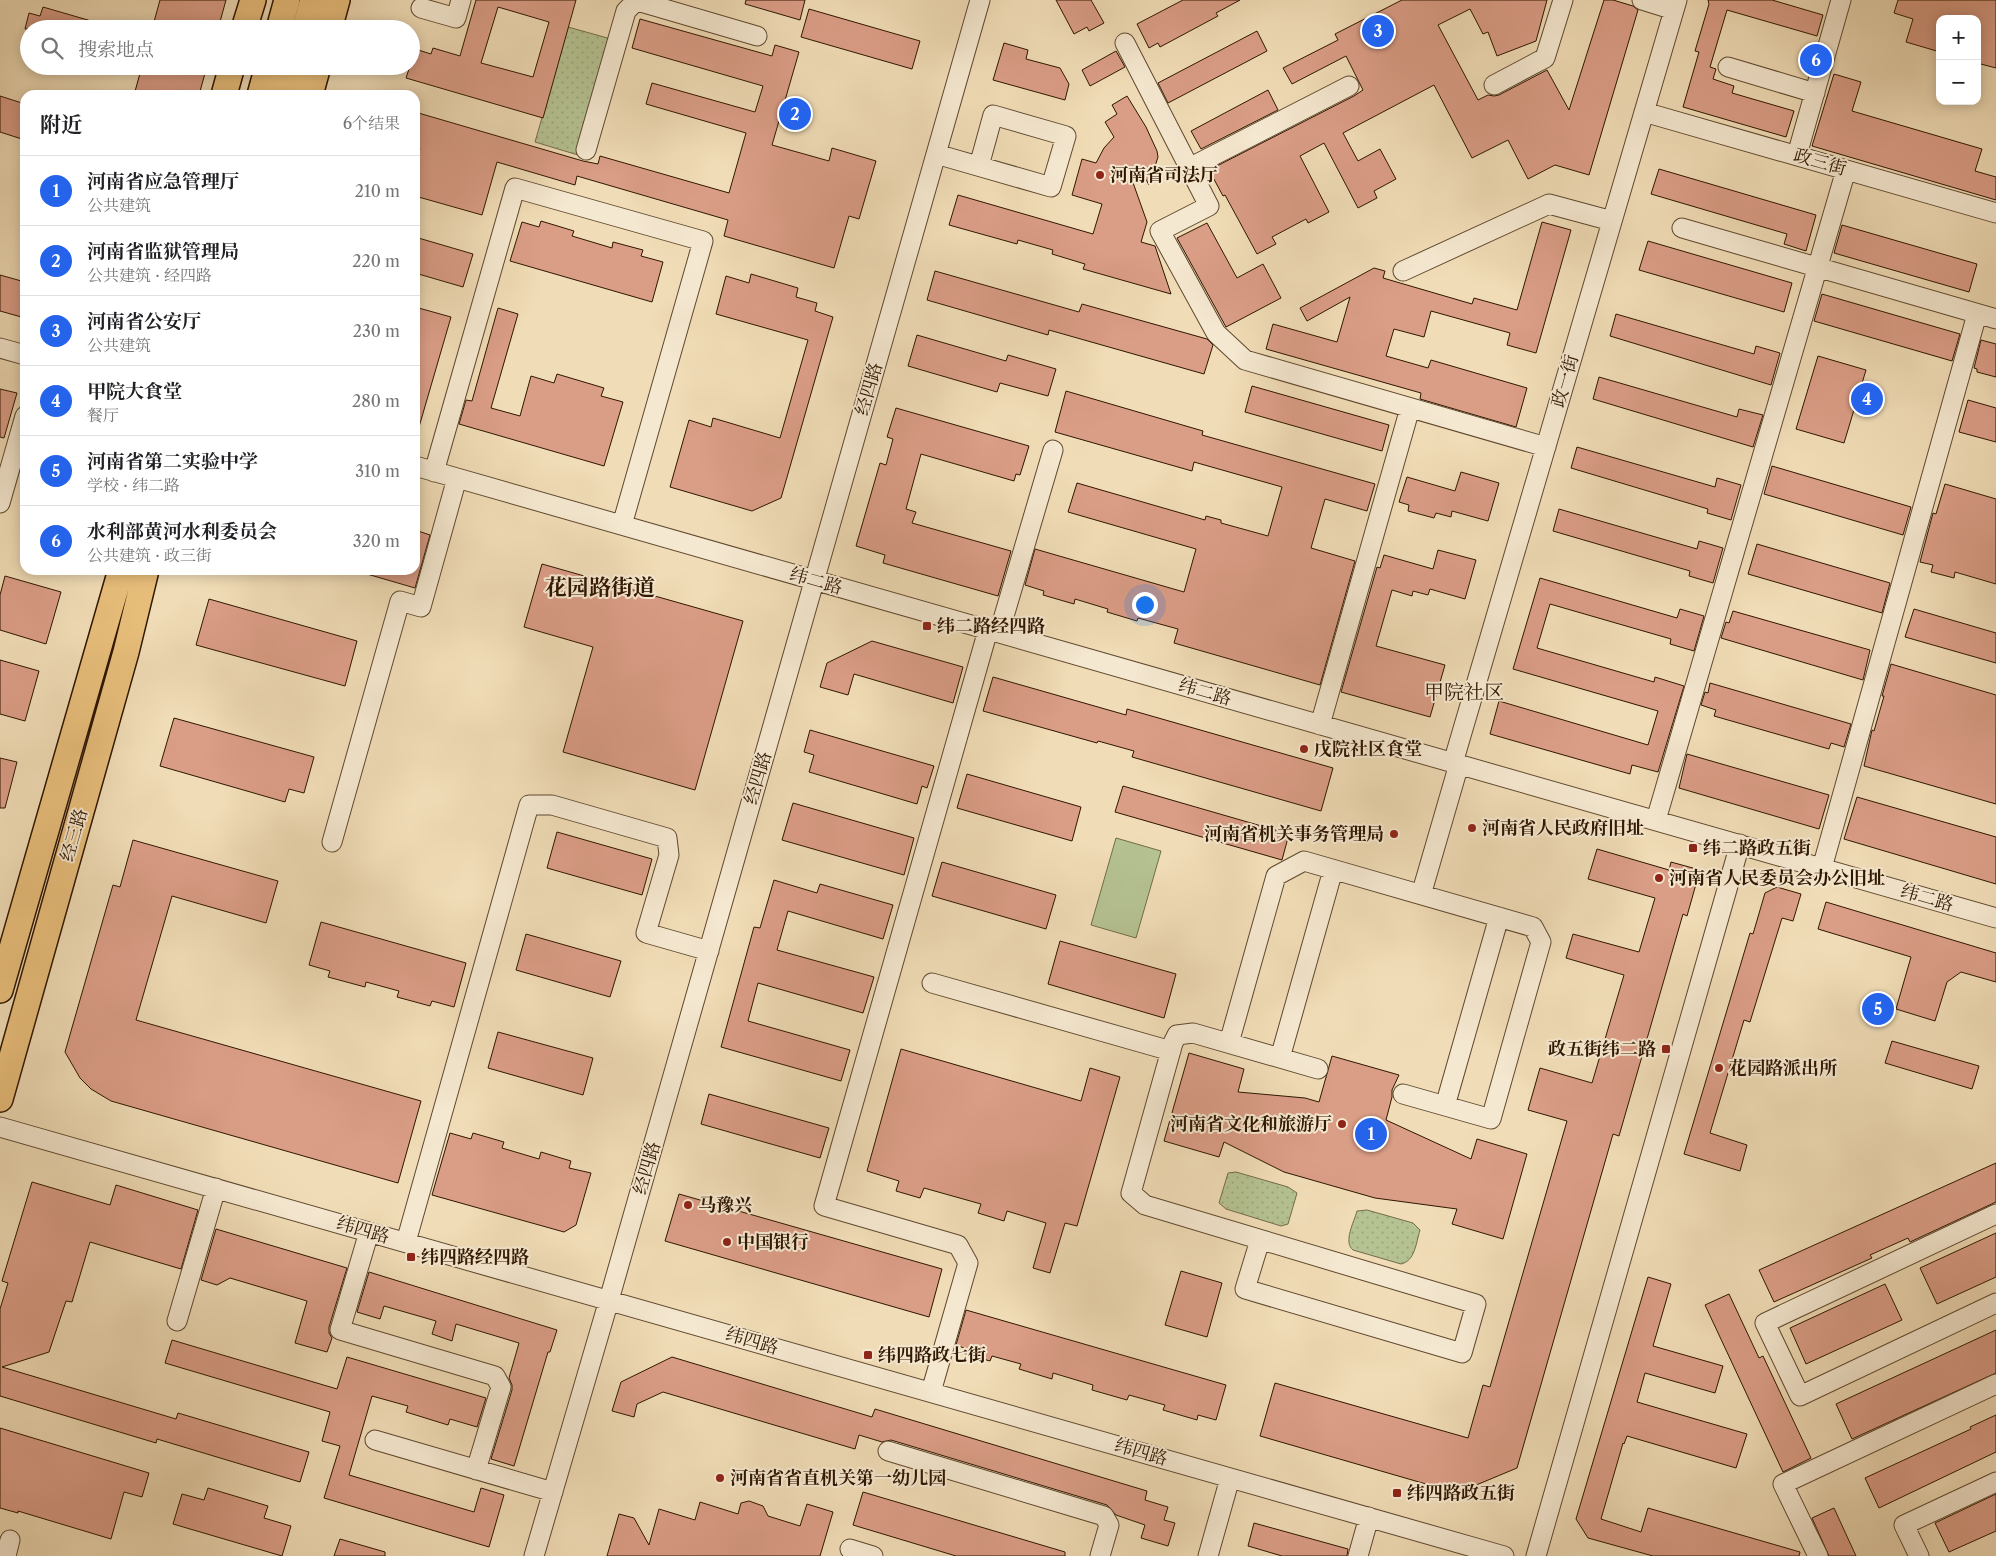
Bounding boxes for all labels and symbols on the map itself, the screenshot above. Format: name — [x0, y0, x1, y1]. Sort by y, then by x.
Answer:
pin: 3 — [1362, 12, 1394, 50]
pin: 6 — [1800, 41, 1832, 79]
pin: 2 — [779, 95, 811, 133]
street label: 政三街 — [1791, 144, 1849, 180]
place label: 河南省司法厅 — [1110, 164, 1218, 186]
marker: 河南省司法厅 — [1094, 169, 1106, 181]
street label: 政一街 — [1547, 352, 1583, 410]
street label: 经四路 — [851, 360, 887, 418]
pin: 4 — [1851, 380, 1883, 418]
street label: 纬二路 — [787, 563, 845, 599]
district label: 花园路街道 — [545, 574, 655, 601]
your location — [1132, 592, 1158, 618]
place label: 纬二路经四路 — [937, 615, 1045, 637]
marker: 纬二路经四路 — [921, 620, 933, 632]
street label: 纬二路 — [1176, 674, 1234, 710]
district label: 甲院社区 — [1424, 680, 1504, 704]
place label: 戊院社区食堂 — [1314, 738, 1422, 760]
marker: 戊院社区食堂 — [1298, 743, 1310, 755]
street label: 经四路 — [740, 749, 776, 807]
street label: 经三路 — [56, 806, 92, 864]
place label: 河南省人民政府旧址 — [1482, 817, 1644, 839]
marker: 河南省人民政府旧址 — [1466, 822, 1478, 834]
place label: 河南省机关事务管理局 — [1204, 823, 1384, 845]
marker: 河南省机关事务管理局 — [1388, 828, 1400, 840]
place label: 纬二路政五街 — [1703, 837, 1811, 859]
marker: 纬二路政五街 — [1687, 842, 1699, 854]
place label: 河南省人民委员会办公旧址 — [1669, 867, 1885, 889]
marker: 河南省人民委员会办公旧址 — [1653, 872, 1665, 884]
street label: 纬二路 — [1898, 880, 1956, 916]
pin: 5 — [1862, 990, 1894, 1028]
place label: 政五街纬二路 — [1548, 1038, 1656, 1060]
marker: 政五街纬二路 — [1660, 1043, 1672, 1055]
place label: 花园路派出所 — [1729, 1057, 1838, 1079]
marker: 花园路派出所 — [1713, 1062, 1725, 1074]
place label: 河南省文化和旅游厅 — [1170, 1113, 1332, 1135]
pin: 1 — [1355, 1115, 1387, 1153]
marker: 河南省文化和旅游厅 — [1336, 1118, 1348, 1130]
street label: 经四路 — [629, 1139, 665, 1197]
place label: 马豫兴 — [698, 1194, 752, 1216]
marker: 马豫兴 — [682, 1199, 694, 1211]
street label: 纬四路 — [334, 1212, 392, 1248]
place label: 中国银行 — [737, 1231, 809, 1253]
marker: 中国银行 — [721, 1236, 733, 1248]
place label: 纬四路经四路 — [421, 1246, 529, 1268]
marker: 纬四路经四路 — [405, 1251, 417, 1263]
street label: 纬四路 — [723, 1323, 781, 1359]
place label: 纬四路政七街 — [878, 1344, 986, 1366]
marker: 纬四路政七街 — [862, 1349, 874, 1361]
street label: 纬四路 — [1112, 1434, 1170, 1470]
place label: 河南省省直机关第一幼儿园 — [730, 1467, 946, 1489]
marker: 河南省省直机关第一幼儿园 — [714, 1472, 726, 1484]
place label: 纬四路政五街 — [1407, 1482, 1515, 1504]
marker: 纬四路政五街 — [1391, 1487, 1403, 1499]

